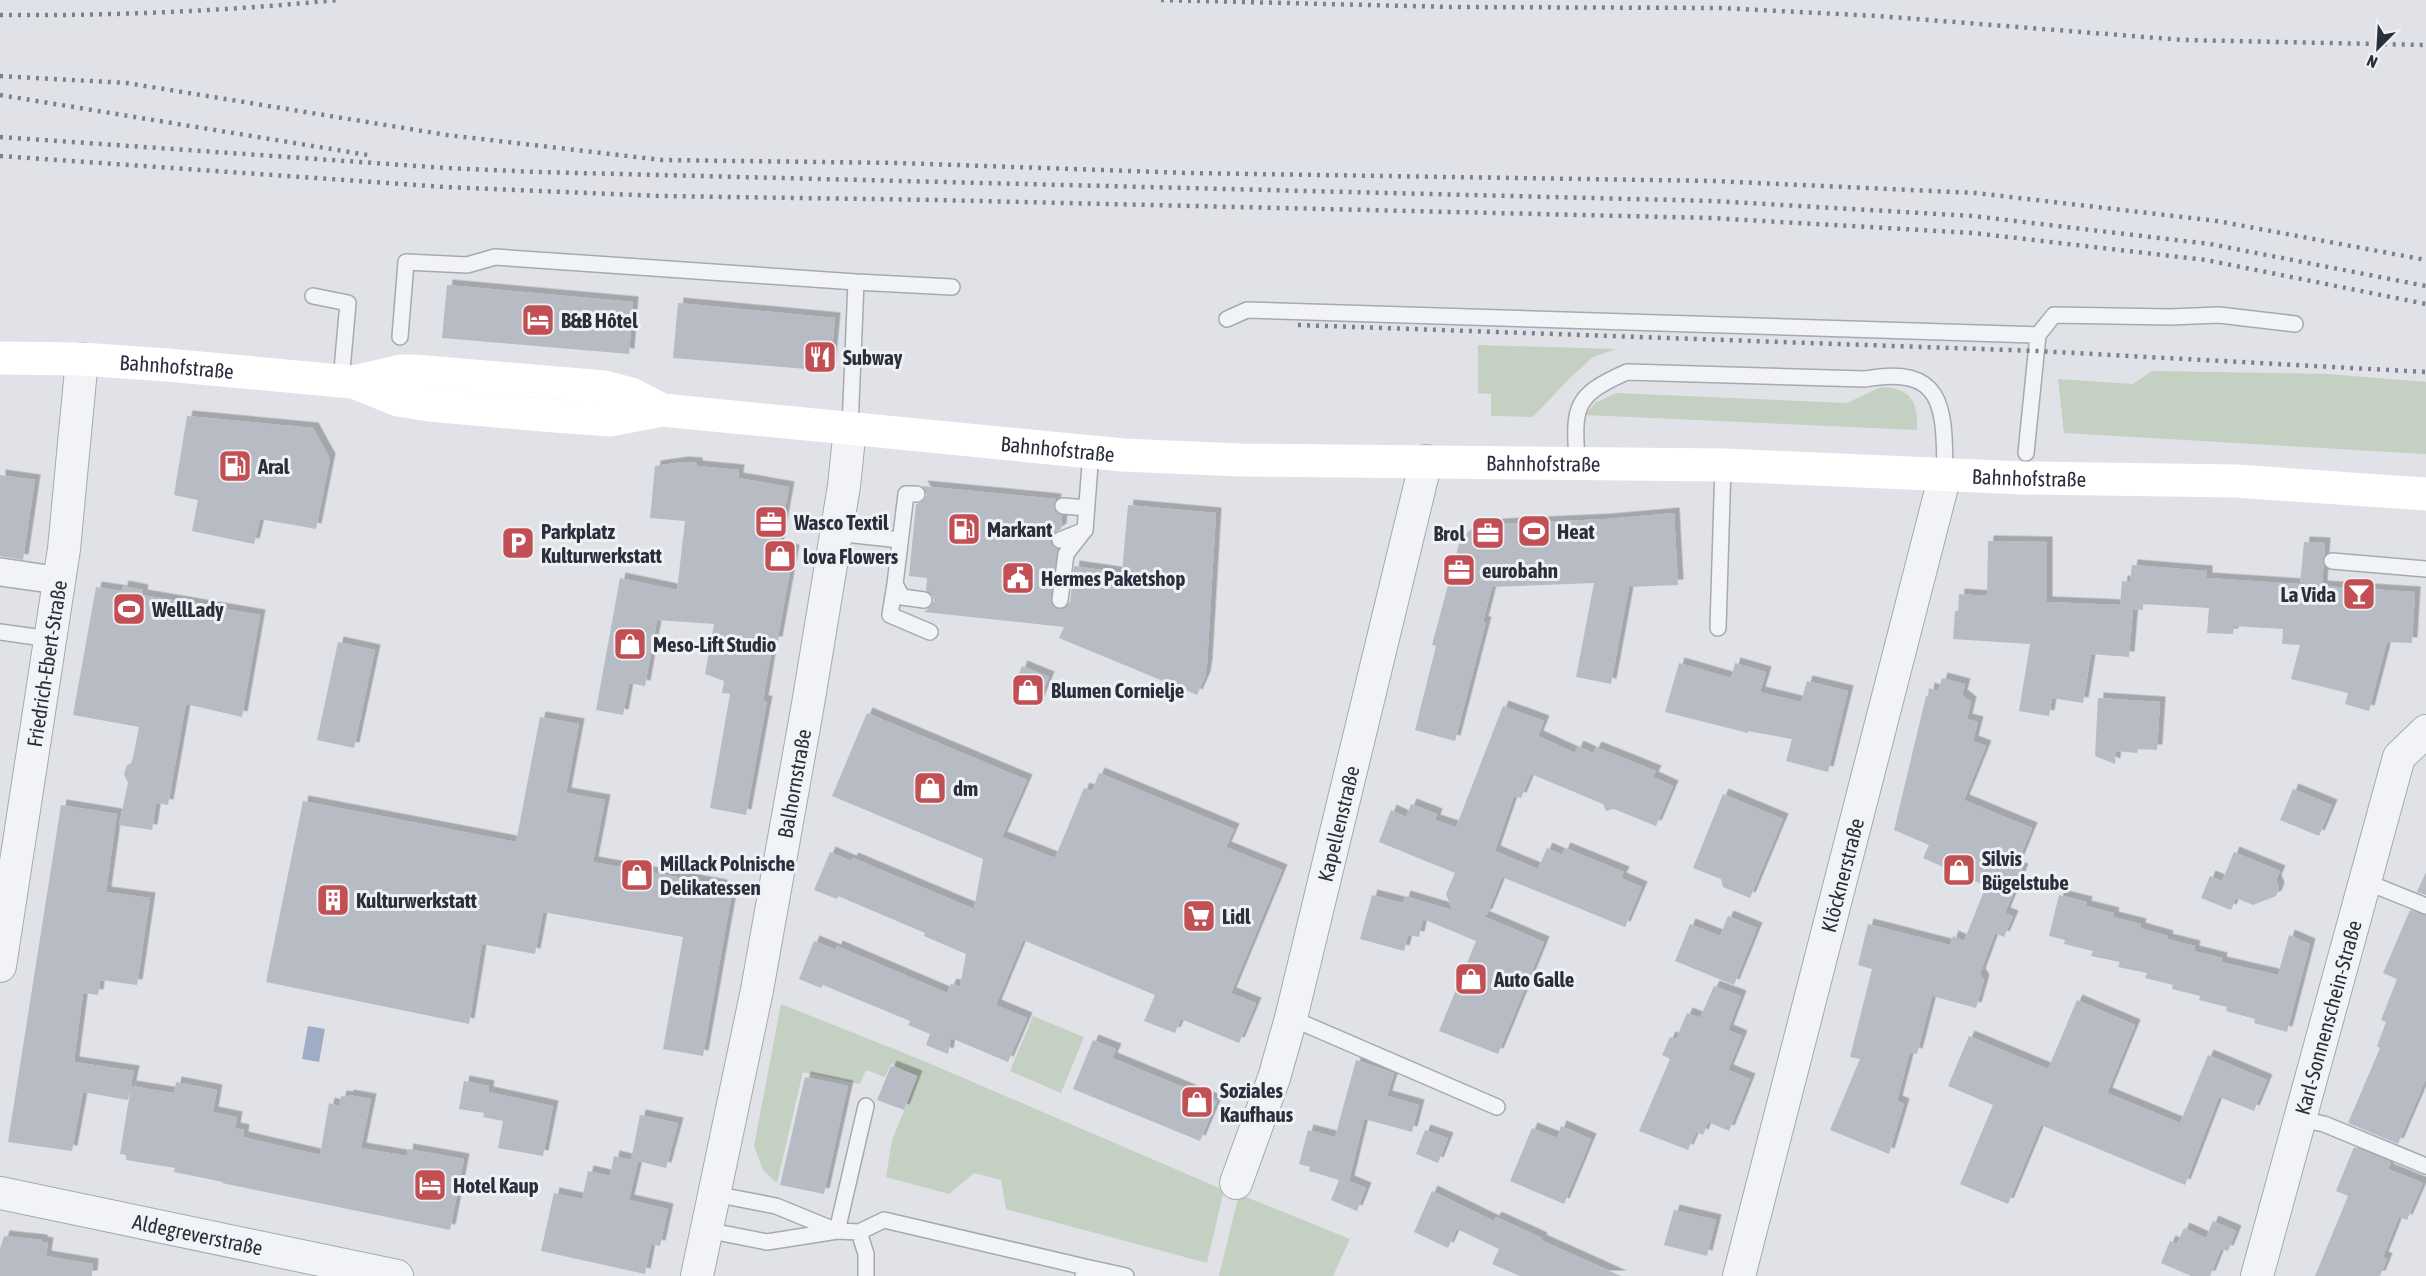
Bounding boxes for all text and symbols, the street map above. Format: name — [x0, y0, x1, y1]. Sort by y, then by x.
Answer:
north arrow — [2348, 18, 2408, 78]
text: N — [2364, 52, 2380, 72]
hotel icon: B&B Hôtel — [520, 302, 556, 338]
place label: B&B Hôtel — [561, 308, 638, 332]
restaurant icon: Subway — [802, 339, 838, 375]
place label: Subway — [843, 345, 903, 369]
street label: Bahnhofstraße — [119, 350, 235, 383]
street label: Bahnhofstraße — [1000, 431, 1116, 466]
fuel station icon: Aral — [217, 448, 253, 484]
street label: Bahnhofstraße — [1486, 451, 1601, 476]
place label: Aral — [257, 454, 290, 478]
street label: Bahnhofstraße — [1971, 464, 2086, 491]
office icon: Wasco Textil — [753, 504, 789, 540]
place label: Wasco Textil — [793, 510, 889, 534]
fuel station icon: Markant — [946, 511, 982, 547]
sports icon: Heat — [1516, 513, 1552, 549]
office icon: Brol — [1470, 515, 1506, 551]
place label: Markant — [987, 517, 1052, 541]
place label: Parkplatz Kulturwerkstatt — [541, 519, 662, 567]
place label: Heat — [1557, 519, 1595, 543]
place label: Brol — [1433, 521, 1465, 545]
parking icon: Parkplatz Kulturwerkstatt — [500, 525, 536, 561]
shop icon: lova Flowers — [762, 538, 798, 574]
place label: lova Flowers — [803, 544, 899, 568]
office icon: eurobahn — [1441, 552, 1477, 588]
place label: eurobahn — [1482, 558, 1558, 582]
public building icon: Hermes Paketshop — [1000, 560, 1036, 596]
place label: Hermes Paketshop — [1041, 566, 1185, 590]
bar icon: La Vida — [2341, 576, 2377, 612]
street label: Friedrich-Ebert-Straße — [22, 578, 71, 749]
place label: La Vida — [2280, 582, 2336, 606]
sports icon: WellLady — [111, 591, 147, 627]
place label: WellLady — [151, 597, 224, 621]
shop icon: Meso-Lift Studio — [612, 626, 648, 662]
place label: Meso-Lift Studio — [653, 632, 777, 656]
shop icon: Blumen Cornielje — [1010, 672, 1046, 708]
place label: Blumen Cornielje — [1051, 678, 1184, 702]
street label: Balhornstraße — [772, 727, 815, 840]
street label: Kapellenstraße — [1313, 763, 1364, 884]
shop icon: dm — [912, 770, 948, 806]
place label: dm — [953, 776, 978, 800]
street label: Klöcknerstraße — [1816, 815, 1868, 935]
place label: Silvis Bügelstube — [1982, 846, 2069, 894]
place label: Millack Polnische Delikatessen — [660, 851, 795, 899]
shop icon: Silvis Bügelstube — [1941, 852, 1977, 888]
shop icon: Millack Polnische Delikatessen — [619, 857, 655, 893]
building icon: Kulturwerkstatt — [315, 882, 351, 918]
place label: Kulturwerkstatt — [356, 888, 477, 912]
supermarket icon: Lidl — [1181, 898, 1217, 934]
place label: Lidl — [1222, 904, 1251, 928]
street label: Karl-Sonnenschein-Straße — [2290, 918, 2366, 1117]
shop icon: Auto Galle — [1453, 961, 1489, 997]
place label: Auto Galle — [1493, 967, 1574, 991]
place label: Soziales Kaufhaus — [1220, 1078, 1294, 1126]
shop icon: Soziales Kaufhaus — [1179, 1084, 1215, 1120]
hotel icon: Hotel Kaup — [412, 1167, 448, 1203]
place label: Hotel Kaup — [453, 1173, 539, 1197]
street label: Aldegreverstraße — [130, 1209, 265, 1260]

